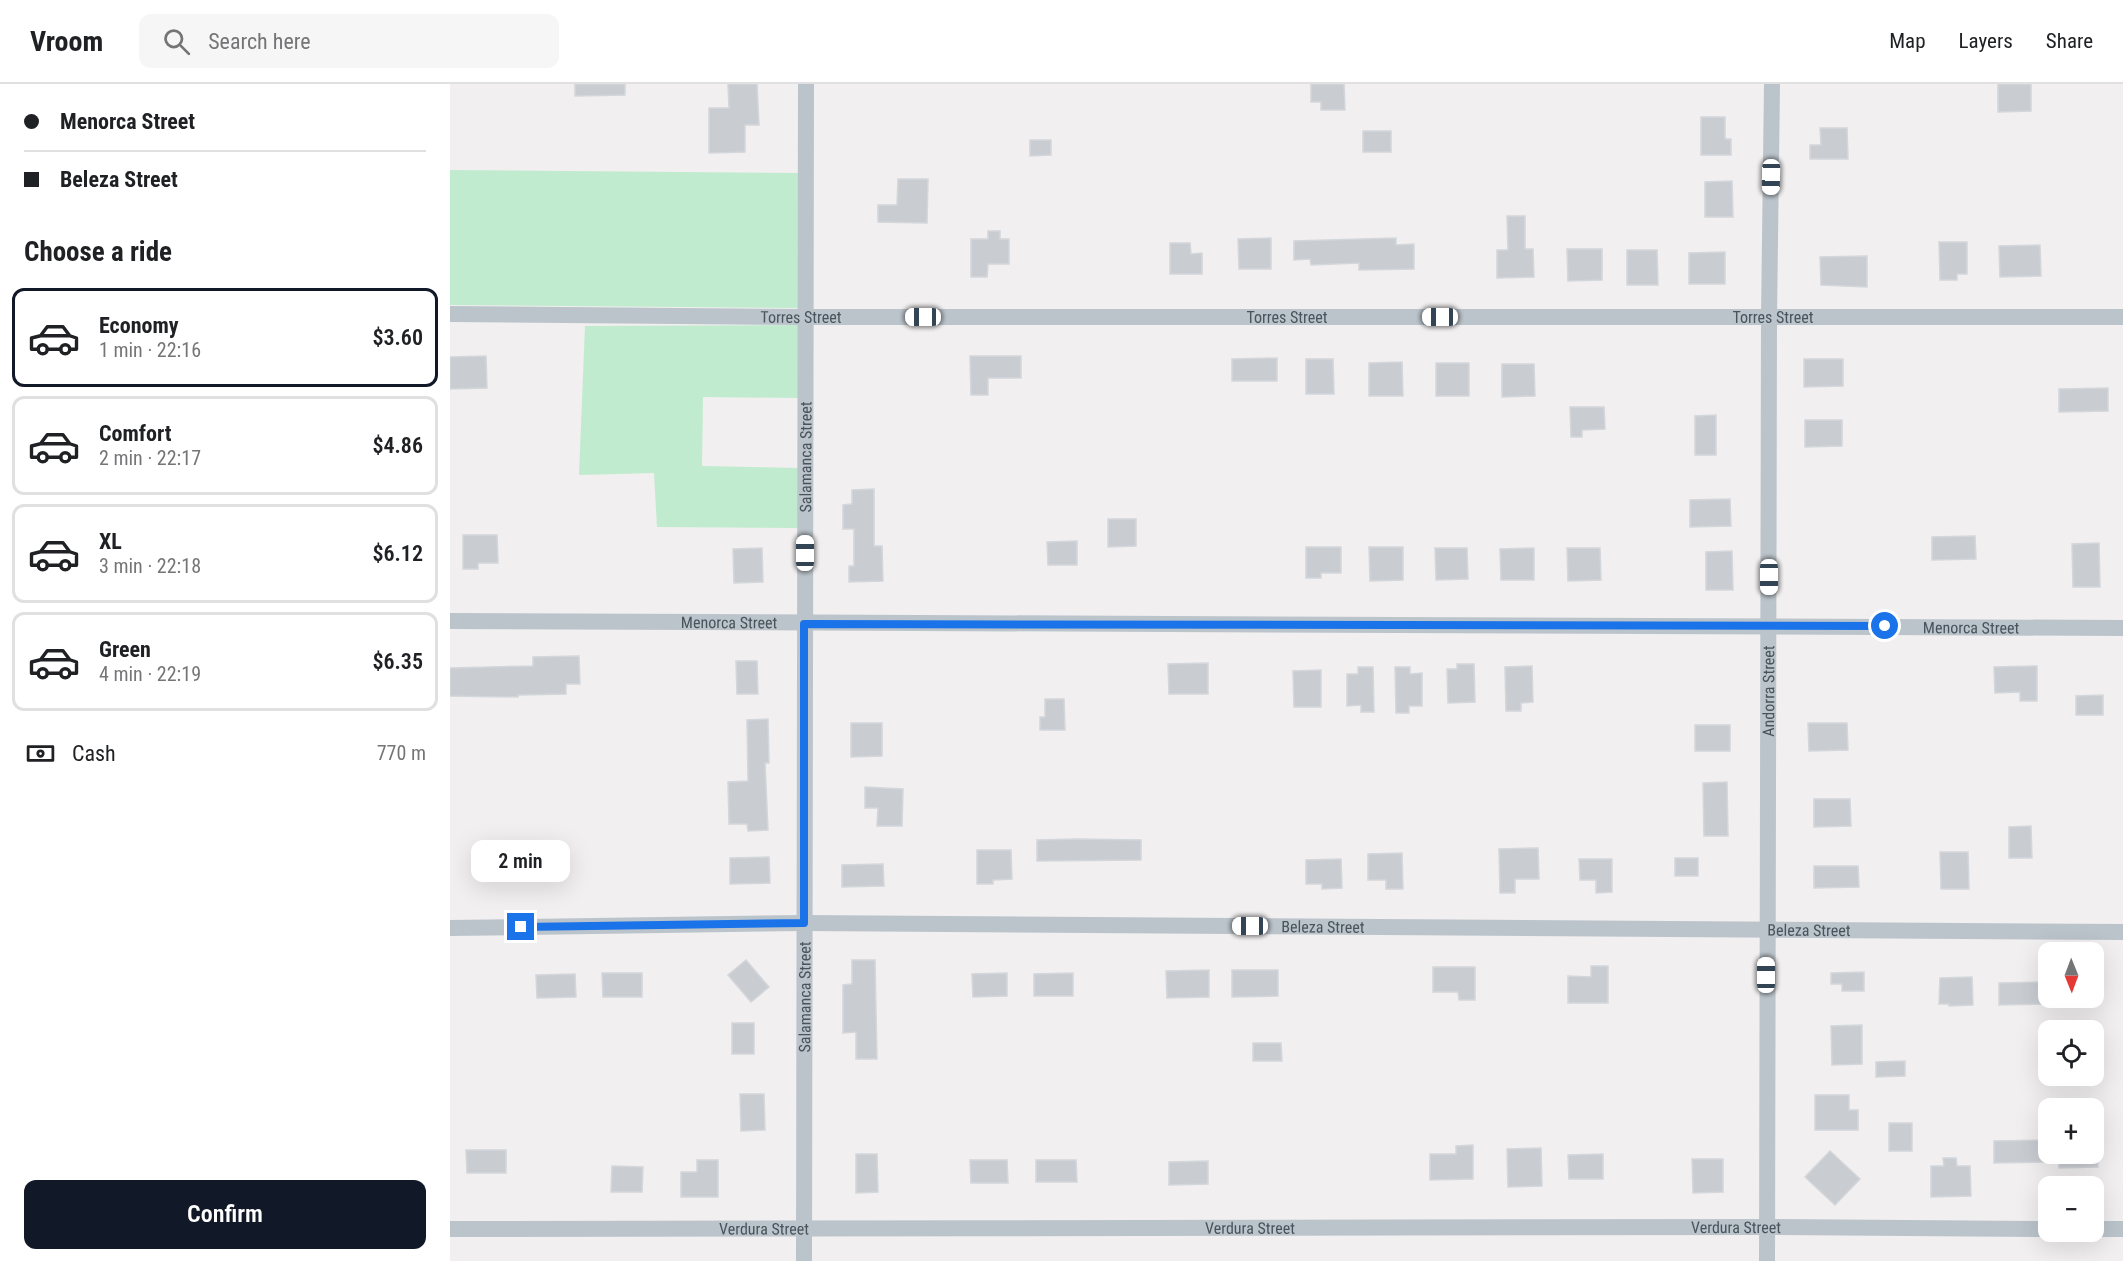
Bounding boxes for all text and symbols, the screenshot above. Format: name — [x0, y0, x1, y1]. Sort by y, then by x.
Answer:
search box — [139, 14, 559, 68]
text: Vroom — [30, 25, 103, 58]
icon: search — [160, 25, 193, 58]
text: Search here — [208, 29, 311, 54]
text: Map — [1889, 29, 1926, 53]
text: Layers — [1959, 29, 2013, 53]
text: Share — [2046, 29, 2093, 53]
text: Menorca Street — [60, 109, 195, 134]
car — [1762, 159, 1780, 195]
text: Beleza Street — [60, 167, 178, 192]
text: Choose a ride — [24, 236, 172, 268]
street label: Torres Street — [760, 308, 842, 327]
car — [905, 308, 941, 326]
street label: Torres Street — [1246, 308, 1328, 327]
car — [1422, 308, 1458, 326]
street label: Torres Street — [1732, 308, 1814, 327]
icon: car — [27, 311, 81, 365]
text: Economy — [99, 313, 179, 338]
text: $3.60 — [372, 325, 423, 350]
text: 1 min · 22:16 — [99, 338, 201, 362]
street label: Salamanca Street — [796, 401, 815, 513]
icon: car — [27, 419, 81, 473]
text: Comfort — [99, 421, 172, 446]
text: $4.86 — [372, 433, 423, 458]
text: 2 min · 22:17 — [99, 446, 201, 470]
icon: car — [27, 527, 81, 581]
text: XL — [99, 529, 122, 554]
car — [796, 535, 814, 571]
text: $6.12 — [372, 541, 423, 566]
text: 3 min · 22:18 — [99, 554, 201, 578]
car — [1760, 559, 1778, 595]
route start — [1871, 612, 1898, 639]
street label: Menorca Street — [681, 613, 777, 632]
street label: Menorca Street — [1923, 618, 2019, 638]
icon: car — [27, 635, 81, 689]
text: Green — [99, 637, 151, 662]
street label: Andorra Street — [1759, 645, 1778, 737]
text: $6.35 — [372, 649, 423, 674]
text: 4 min · 22:19 — [99, 662, 201, 686]
icon: cash — [24, 737, 57, 770]
text: Cash — [72, 741, 116, 766]
text: 770 m — [377, 741, 426, 765]
callout: 2 min — [472, 840, 571, 882]
text: 2 min — [498, 849, 543, 873]
route end — [507, 913, 534, 940]
car — [1232, 917, 1268, 935]
street label: Beleza Street — [1281, 917, 1365, 937]
street label: Beleza Street — [1767, 921, 1851, 940]
street label: Salamanca Street — [795, 941, 815, 1053]
north arrow — [2038, 942, 2104, 1008]
map controls — [2038, 942, 2104, 1242]
car — [1757, 957, 1775, 993]
button: locate — [2038, 1020, 2104, 1086]
button: + — [2038, 1098, 2104, 1164]
button: − — [2038, 1176, 2104, 1242]
button: Confirm — [24, 1180, 426, 1249]
street label: Verdura Street — [1691, 1218, 1781, 1237]
street label: Verdura Street — [719, 1219, 809, 1239]
street label: Verdura Street — [1205, 1219, 1295, 1238]

